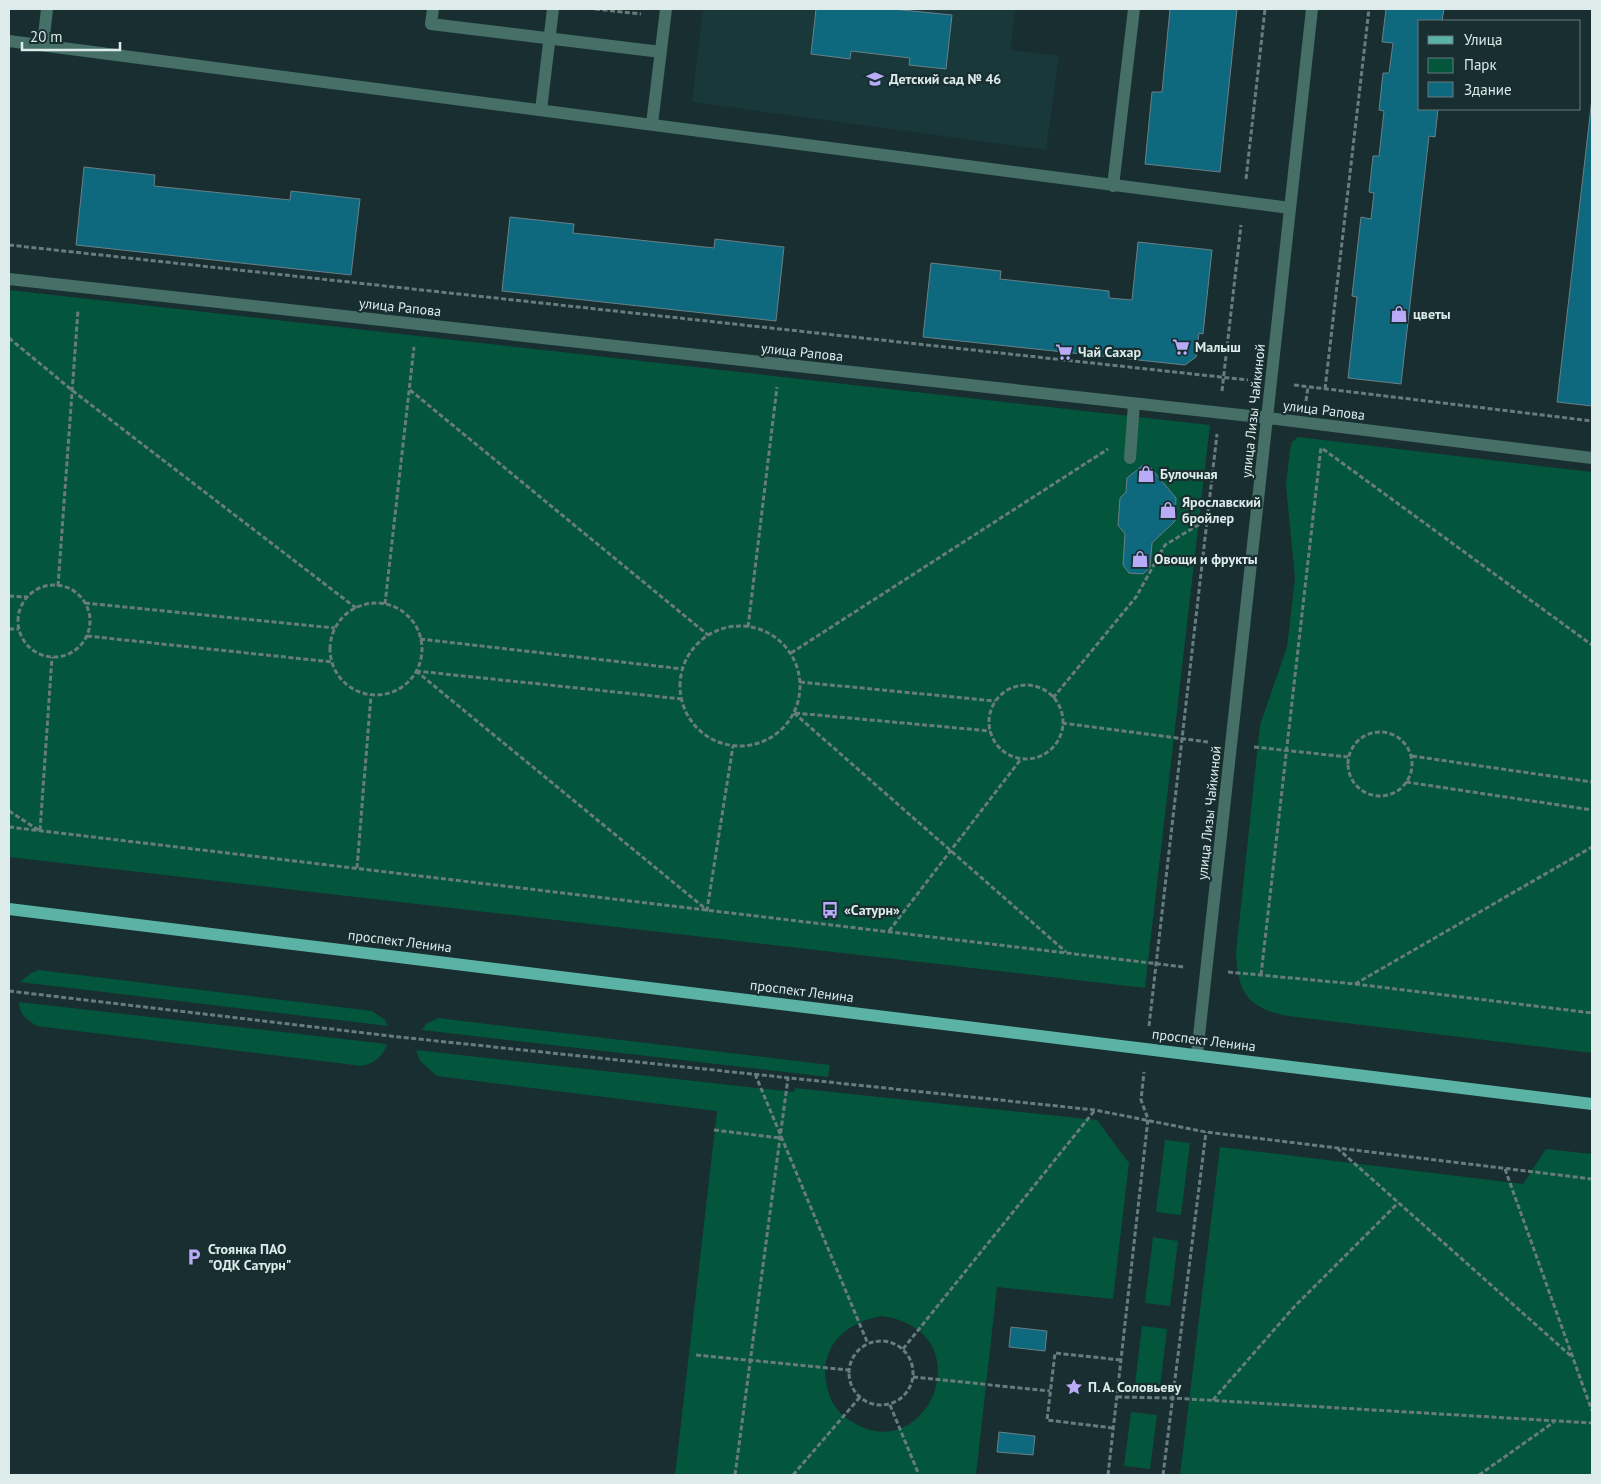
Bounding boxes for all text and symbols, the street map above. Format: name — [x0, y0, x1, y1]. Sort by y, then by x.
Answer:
scale bar — [22, 20, 120, 52]
legend — [1418, 20, 1581, 110]
text: 20 m — [30, 27, 63, 46]
text: Улица — [1464, 30, 1502, 49]
text: Парк — [1464, 55, 1497, 74]
school or university icon: Детский сад № 46 — [865, 69, 885, 89]
place label: Детский сад № 46 — [889, 70, 1001, 88]
text: Здание — [1464, 80, 1512, 99]
street label: улица Рапова — [358, 294, 442, 320]
shop icon: цветы — [1389, 304, 1409, 324]
place label: цветы — [1413, 305, 1451, 323]
supermarket icon: Малыш — [1171, 337, 1191, 357]
place label: Малыш — [1195, 338, 1241, 356]
street label: улица Рапова — [760, 339, 844, 365]
supermarket icon: Чай Сахар — [1054, 342, 1074, 362]
place label: Чай Сахар — [1078, 343, 1141, 361]
street label: улица Лизы Чайкиной — [1237, 343, 1269, 479]
street label: улица Рапова — [1282, 396, 1366, 424]
shop icon: Булочная — [1136, 464, 1156, 484]
place label: Булочная — [1160, 465, 1218, 483]
place label: Ярославский бройлер — [1182, 493, 1261, 527]
shop icon: Ярославский бройлер — [1158, 500, 1178, 520]
shop icon: Овощи и фрукты — [1130, 549, 1150, 569]
place label: Овощи и фрукты — [1154, 550, 1258, 568]
street label: улица Лизы Чайкиной — [1193, 745, 1225, 881]
bus stop icon: «Сатурн» — [820, 900, 840, 920]
place label: «Сатурн» — [844, 901, 900, 919]
street label: проспект Ленина — [347, 926, 453, 956]
street label: проспект Ленина — [749, 976, 855, 1006]
street label: проспект Ленина — [1151, 1025, 1257, 1055]
place label: Стоянка ПАО "ОДК Сатурн" — [208, 1240, 291, 1274]
parking icon: Стоянка ПАО "ОДК Сатурн" — [184, 1247, 204, 1267]
place icon: П. А. Соловьеву — [1064, 1377, 1084, 1397]
place label: П. А. Соловьеву — [1088, 1378, 1182, 1396]

